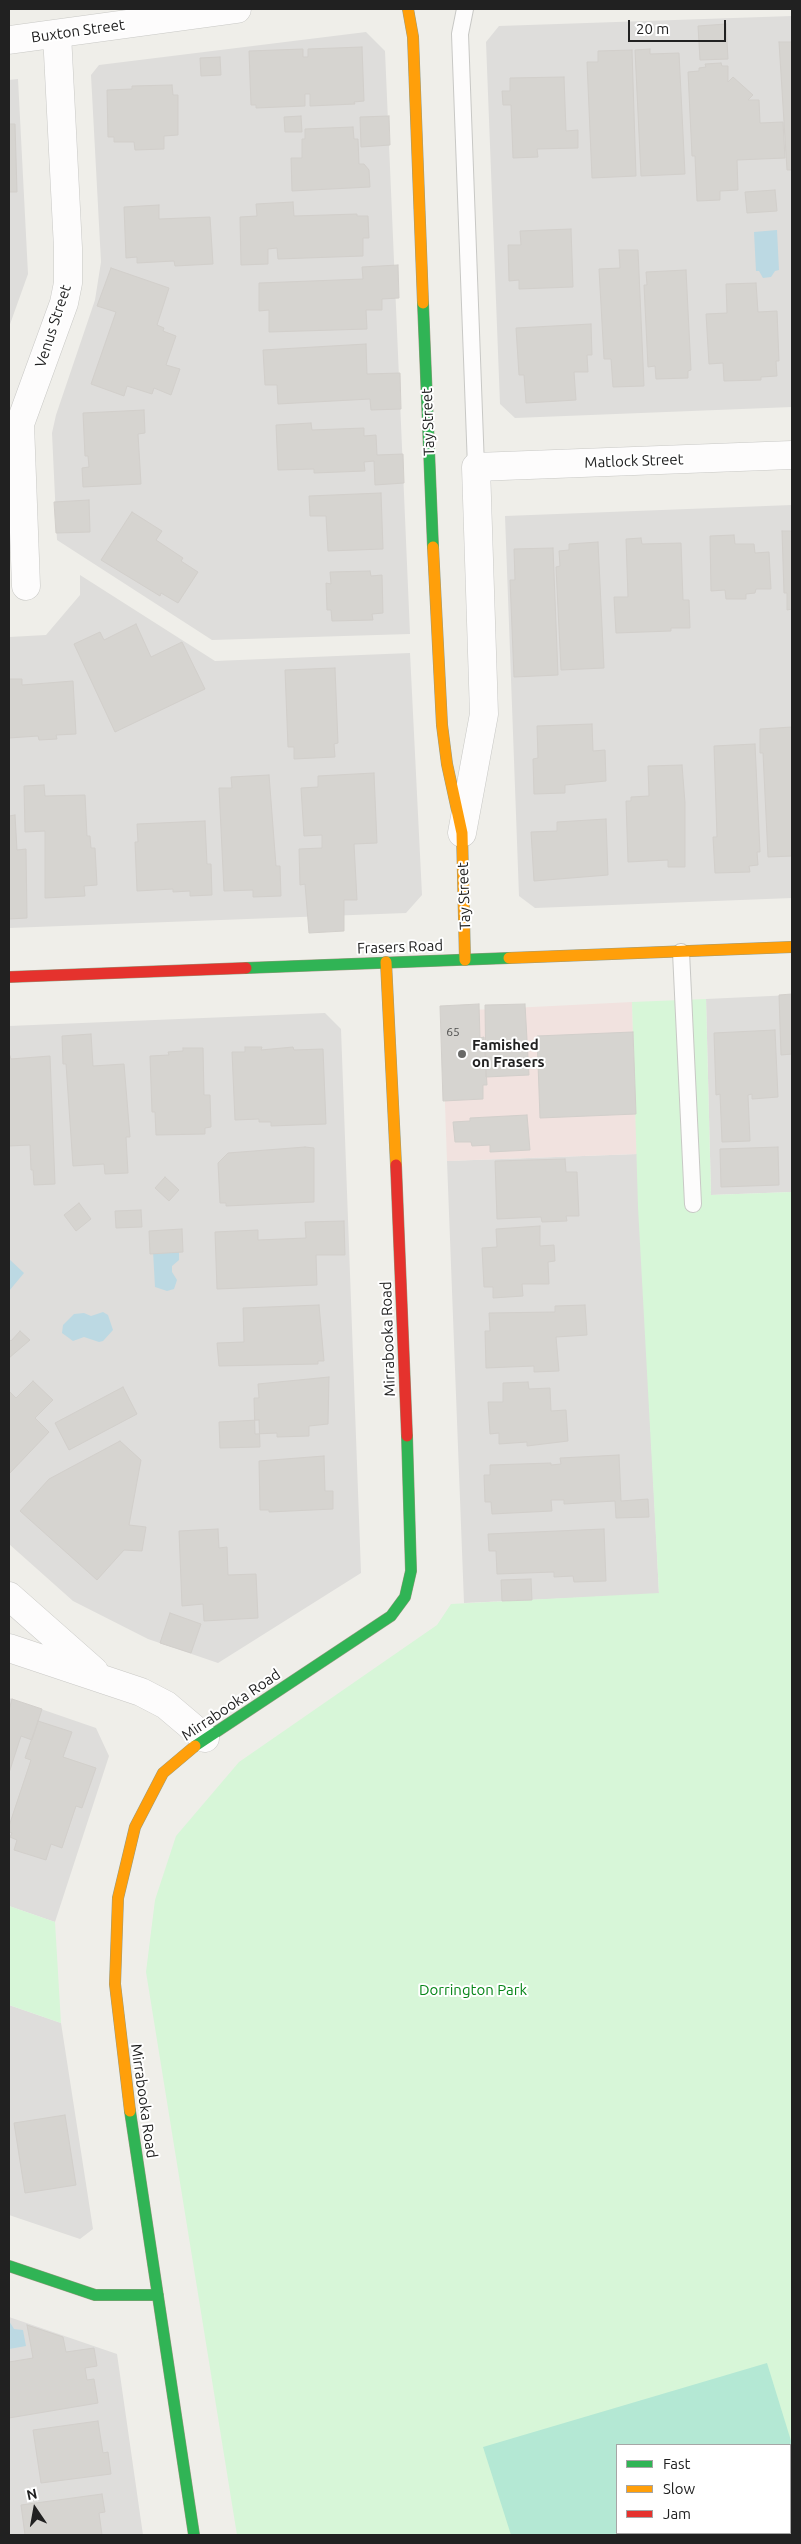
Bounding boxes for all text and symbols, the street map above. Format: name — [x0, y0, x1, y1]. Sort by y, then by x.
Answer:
scale bar — [631, 10, 728, 42]
street label: Buxton Street — [30, 16, 126, 46]
text: 20 m — [636, 20, 669, 37]
street label: Venus Street — [31, 282, 75, 370]
street label: Tay Street — [418, 388, 438, 456]
street label: Matlock Street — [584, 450, 684, 472]
street label: Tay Street — [454, 862, 474, 930]
street label: Frasers Road — [357, 937, 443, 957]
house number: 65 — [446, 1025, 460, 1039]
place label: Famished on Frasers — [472, 1036, 545, 1071]
marker: Famished on Frasers — [456, 1048, 468, 1060]
street label: Mirrabooka Road — [377, 1281, 399, 1397]
street label: Mirrabooka Road — [178, 1665, 284, 1745]
park label: Dorrington Park — [419, 1981, 527, 1999]
street label: Mirrabooka Road — [127, 2043, 161, 2159]
legend — [616, 2444, 791, 2534]
text: Fast — [663, 2455, 690, 2472]
text: Slow — [663, 2480, 695, 2497]
north arrow — [10, 2484, 60, 2534]
text: N — [25, 2485, 39, 2503]
text: Jam — [663, 2505, 691, 2522]

